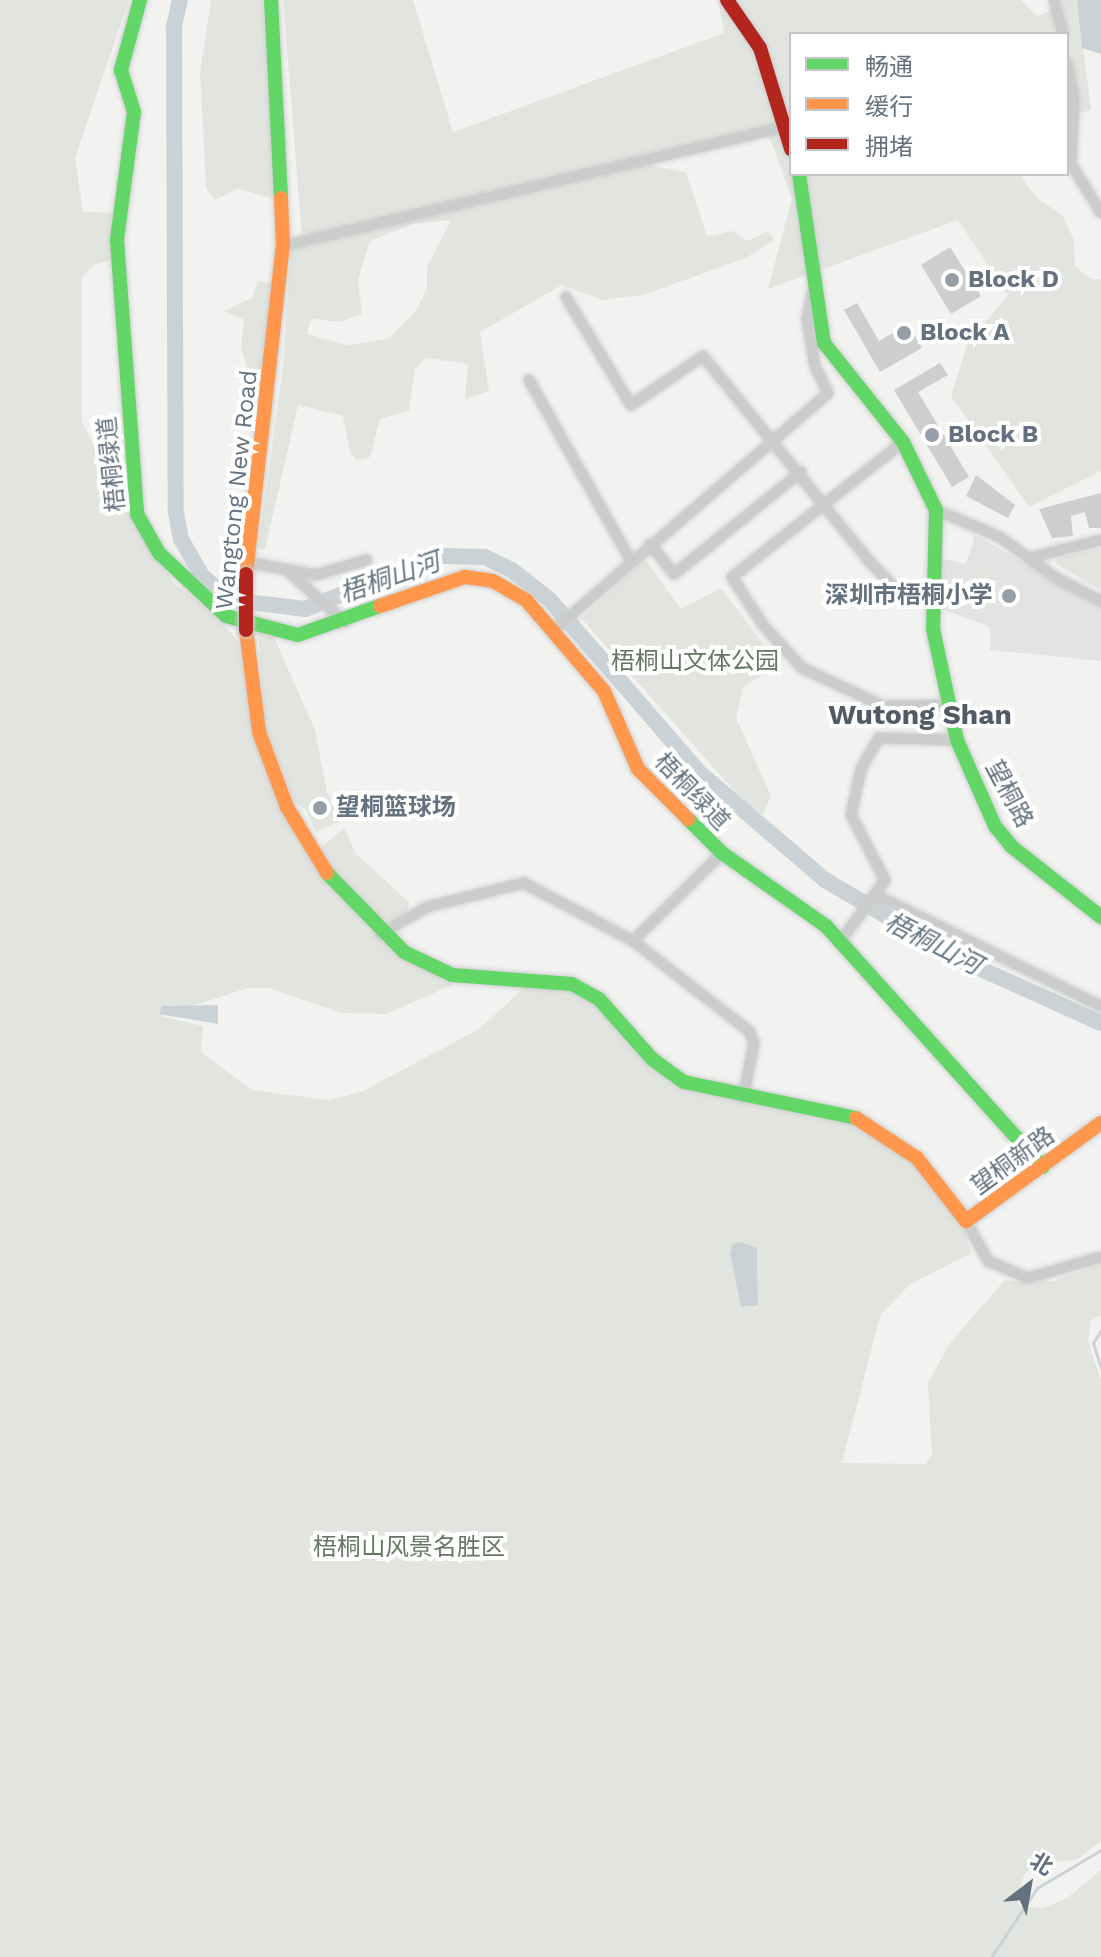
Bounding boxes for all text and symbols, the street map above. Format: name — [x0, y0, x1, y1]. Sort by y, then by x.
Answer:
legend — [789, 32, 1069, 176]
text: 畅通 — [865, 53, 913, 81]
text: 缓行 — [865, 93, 913, 121]
text: 拥堵 — [865, 133, 913, 161]
place label: Block D — [968, 266, 1059, 294]
marker: Block D — [943, 271, 961, 289]
place label: Block A — [920, 319, 1010, 347]
marker: Block A — [895, 324, 913, 342]
street label: Wangtong New Road — [210, 368, 264, 612]
street label: 梧桐绿道 — [93, 415, 131, 513]
place label: Block B — [948, 421, 1038, 449]
marker: Block B — [923, 426, 941, 444]
water label: 梧桐山河 — [336, 546, 444, 610]
place label: 深圳市梧桐小学 — [825, 582, 993, 610]
marker: 深圳市梧桐小学 — [1000, 587, 1018, 605]
park label: 梧桐山文体公园 — [611, 648, 779, 676]
district label: Wutong Shan — [828, 698, 1012, 732]
street label: 梧桐绿道 — [648, 747, 736, 837]
street label: 望桐路 — [979, 755, 1039, 833]
place label: 望桐篮球场 — [336, 794, 456, 822]
marker: 望桐篮球场 — [311, 799, 329, 817]
water label: 梧桐山河 — [880, 906, 986, 982]
street label: 望桐新路 — [966, 1121, 1060, 1201]
park label: 梧桐山风景名胜区 — [313, 1534, 505, 1562]
north arrow — [989, 1845, 1069, 1925]
text: 北 — [1026, 1848, 1057, 1880]

